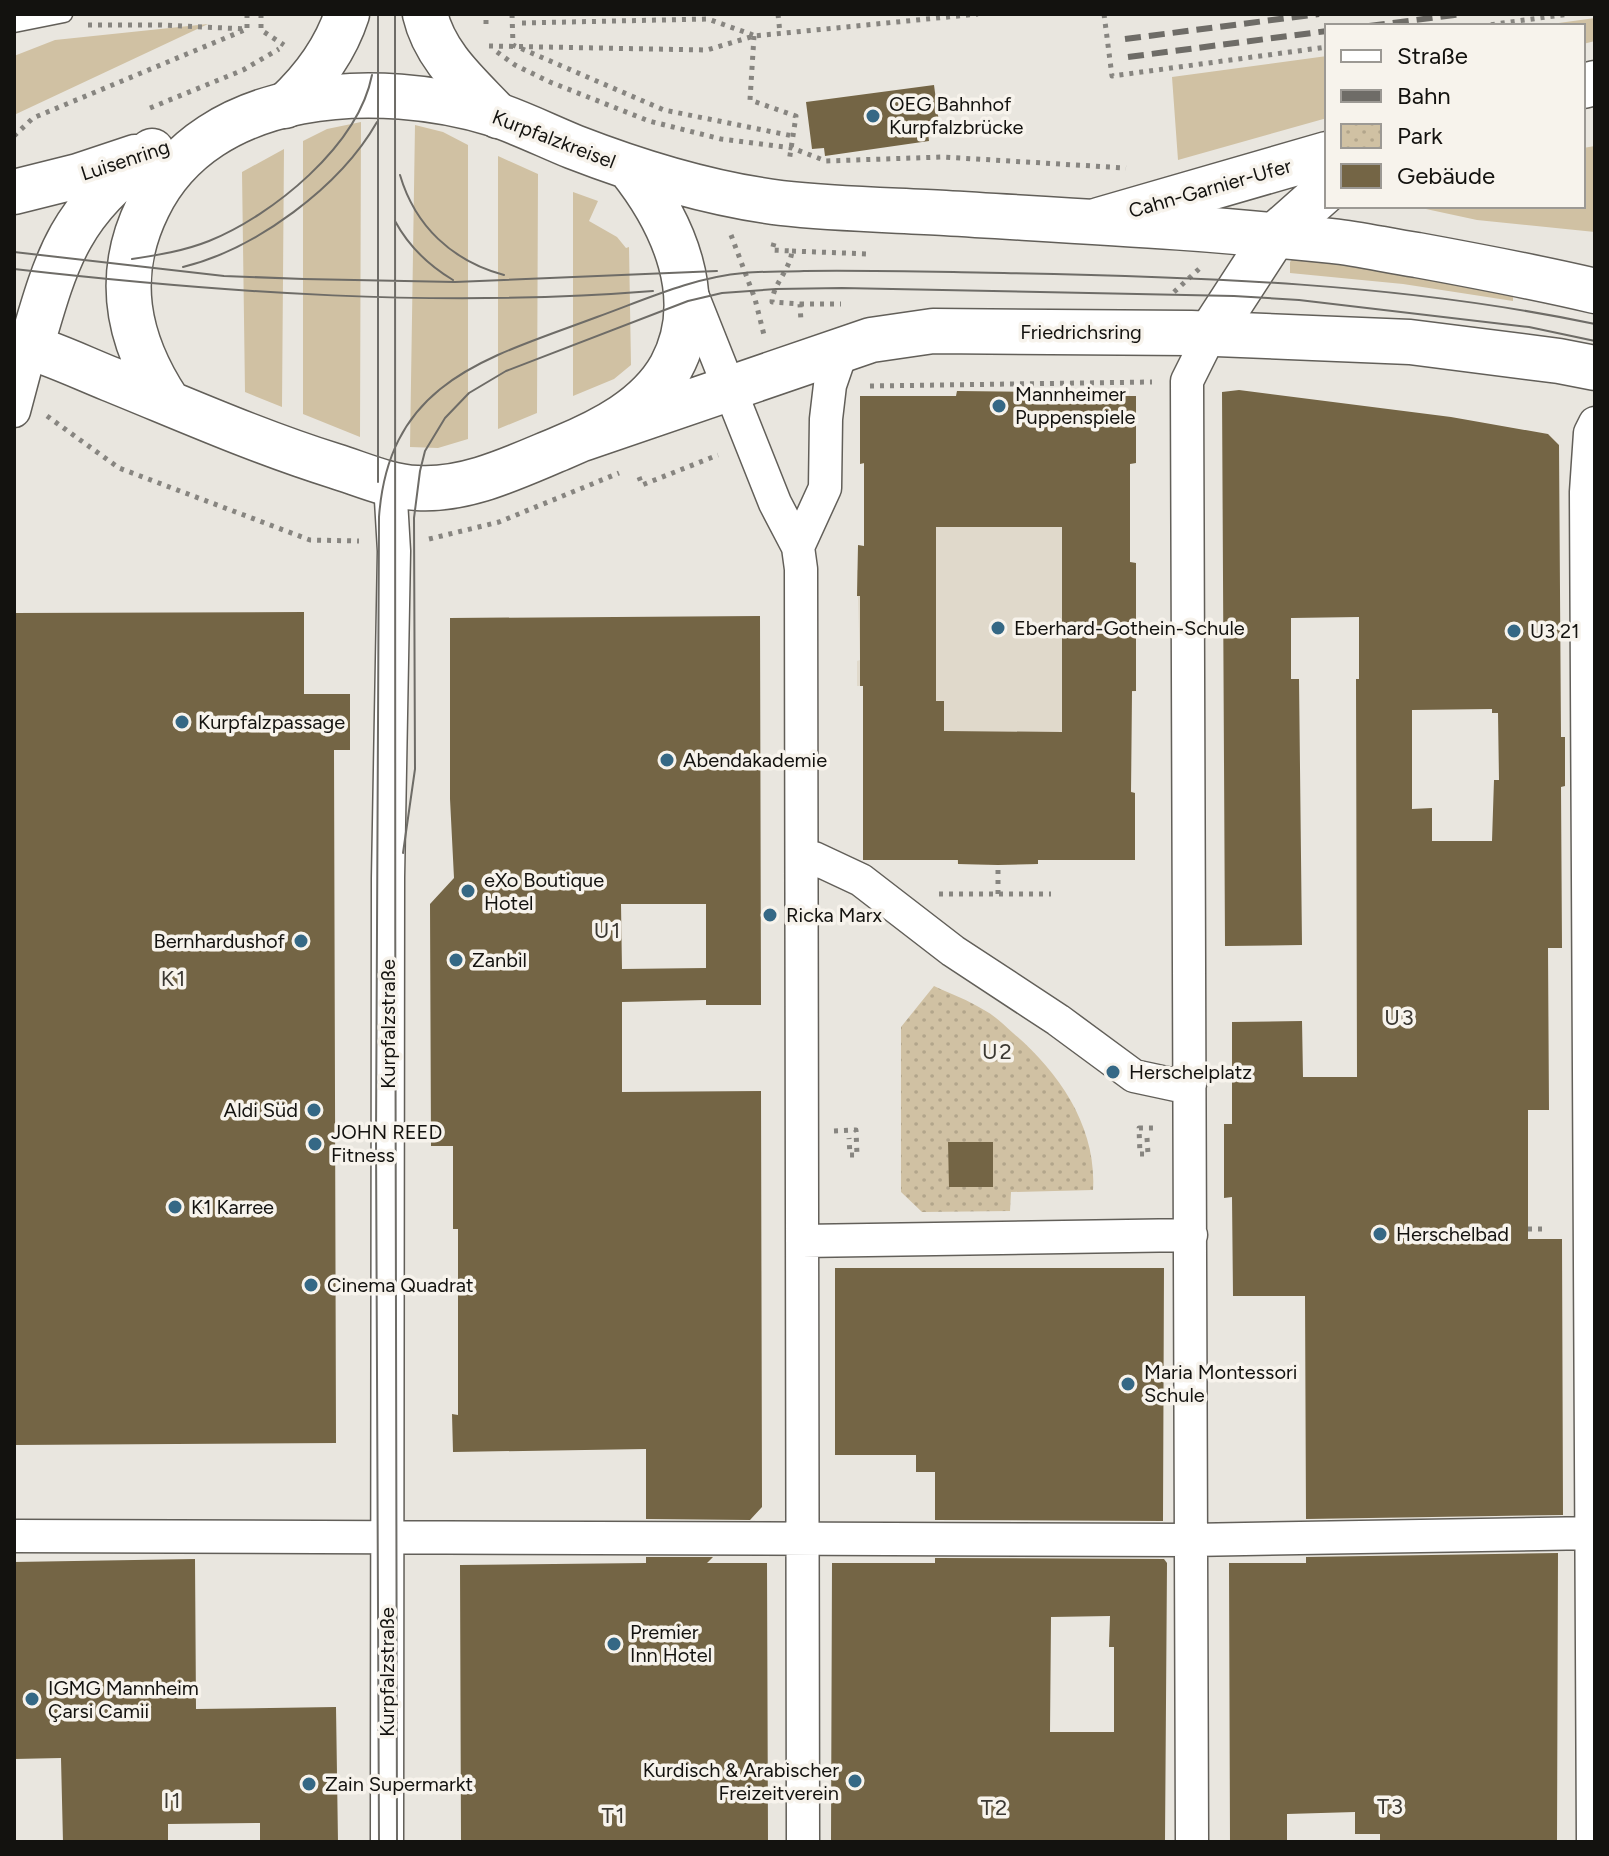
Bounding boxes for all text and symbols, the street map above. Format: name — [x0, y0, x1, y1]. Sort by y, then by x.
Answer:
legend — [1325, 24, 1585, 208]
text: Straße — [1397, 41, 1468, 70]
text: Bahn — [1397, 81, 1451, 110]
place label: OEG Bahnhof Kurpfalzbrücke — [889, 92, 1024, 139]
street label: Kurpfalzkreisel — [489, 104, 619, 174]
marker: OEG Bahnhof Kurpfalzbrücke — [864, 107, 882, 125]
text: Park — [1397, 121, 1443, 150]
street label: Luisenring — [78, 134, 172, 186]
street label: Cahn-Garnier-Ufer — [1126, 153, 1294, 223]
text: Gebäude — [1397, 161, 1495, 190]
street label: Friedrichsring — [1020, 320, 1142, 344]
place label: Mannheimer Puppenspiele — [1015, 382, 1135, 429]
marker: Mannheimer Puppenspiele — [990, 397, 1008, 415]
place label: Eberhard-Gothein-Schule — [1014, 616, 1245, 640]
marker: Eberhard-Gothein-Schule — [989, 619, 1007, 637]
place label: U3 21 — [1530, 619, 1579, 643]
marker: U3 21 — [1505, 622, 1523, 640]
place label: Kurpfalzpassage — [198, 710, 345, 734]
marker: Kurpfalzpassage — [173, 713, 191, 731]
place label: Abendakademie — [683, 748, 827, 772]
marker: Abendakademie — [658, 751, 676, 769]
place label: eXo Boutique Hotel — [484, 868, 604, 915]
marker: eXo Boutique Hotel — [459, 882, 477, 900]
place label: Ricka Marx — [786, 903, 882, 927]
marker: Ricka Marx — [761, 906, 779, 924]
district label: U1 — [594, 917, 622, 944]
place label: Bernhardushof — [153, 929, 286, 953]
marker: Bernhardushof — [292, 932, 310, 950]
place label: Zanbil — [472, 948, 527, 972]
marker: Zanbil — [447, 951, 465, 969]
street label: Kurpfalzstraße — [376, 959, 400, 1089]
district label: K1 — [161, 965, 187, 992]
district label: U3 — [1384, 1004, 1416, 1031]
district label: U2 — [982, 1038, 1014, 1065]
place label: Herschelplatz — [1129, 1060, 1252, 1084]
marker: Herschelplatz — [1104, 1063, 1122, 1081]
place label: Aldi Süd — [224, 1098, 298, 1122]
marker: Aldi Süd — [305, 1101, 323, 1119]
place label: JOHN REED Fitness — [331, 1120, 442, 1167]
marker: JOHN REED Fitness — [306, 1135, 324, 1153]
place label: K1 Karree — [191, 1195, 274, 1219]
marker: K1 Karree — [166, 1198, 184, 1216]
place label: Herschelbad — [1396, 1222, 1509, 1246]
marker: Herschelbad — [1371, 1225, 1389, 1243]
place label: Cinema Quadrat — [327, 1273, 474, 1297]
marker: Cinema Quadrat — [302, 1276, 320, 1294]
place label: Maria Montessori Schule — [1144, 1360, 1297, 1407]
marker: Maria Montessori Schule — [1119, 1375, 1137, 1393]
street label: Kurpfalzstraße — [375, 1607, 399, 1737]
place label: Premier Inn Hotel — [630, 1620, 712, 1667]
marker: Premier Inn Hotel — [605, 1635, 623, 1653]
place label: IGMG Mannheim Çarsi Camii — [48, 1676, 199, 1723]
marker: IGMG Mannheim Çarsi Camii — [23, 1690, 41, 1708]
place label: Kurdisch & Arabischer Freizeitverein — [643, 1758, 839, 1805]
place label: Zain Supermarkt — [325, 1772, 473, 1796]
marker: Kurdisch & Arabischer Freizeitverein — [846, 1772, 864, 1790]
marker: Zain Supermarkt — [300, 1775, 318, 1793]
district label: I1 — [163, 1787, 183, 1814]
district label: T3 — [1377, 1793, 1405, 1820]
district label: T2 — [981, 1794, 1009, 1821]
district label: T1 — [601, 1802, 627, 1829]

